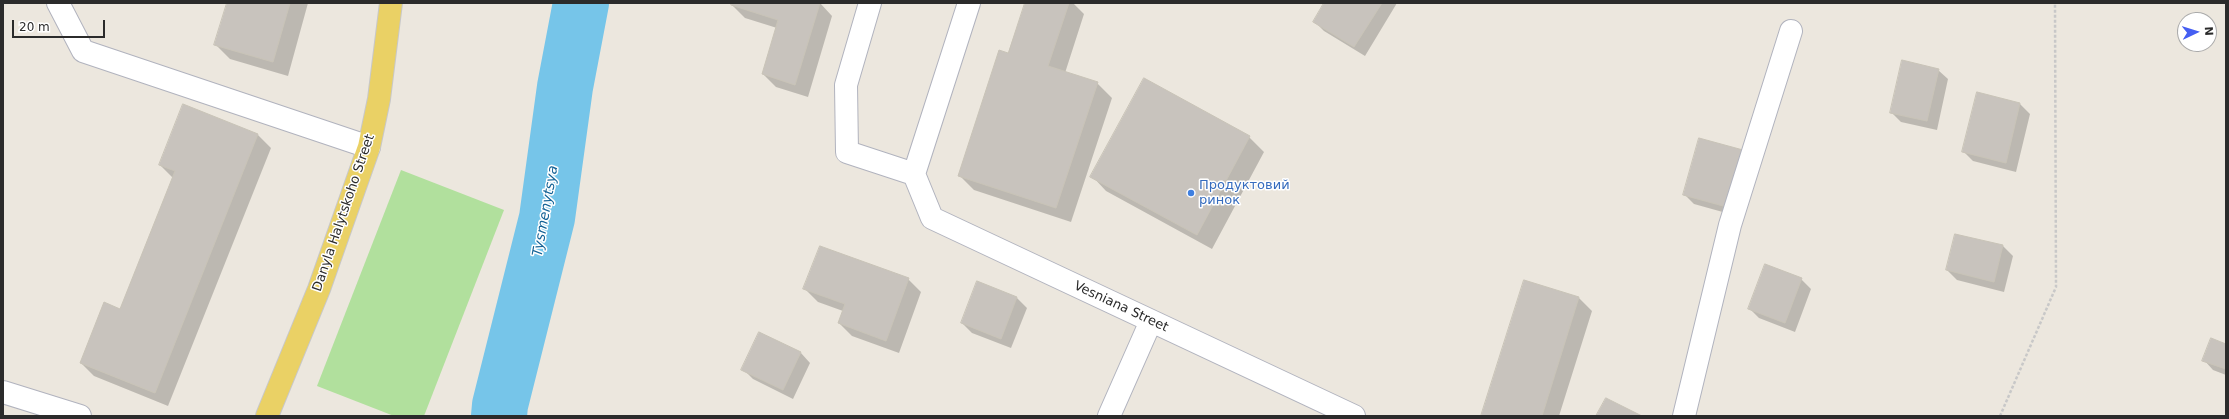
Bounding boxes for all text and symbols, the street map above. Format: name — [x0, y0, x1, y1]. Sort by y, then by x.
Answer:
scale bar — [14, 12, 107, 38]
north arrow — [2177, 12, 2217, 52]
text: 20 m — [19, 20, 50, 34]
text: N — [2202, 26, 2215, 36]
street label: Danyla Halytskoho Street — [310, 132, 378, 294]
water label: Tysmenytsya — [530, 164, 562, 258]
place label: Продуктовий ринок — [1199, 178, 1290, 209]
marker: Продуктовий ринок — [1186, 188, 1196, 198]
street label: Vesniana Street — [1071, 278, 1171, 336]

